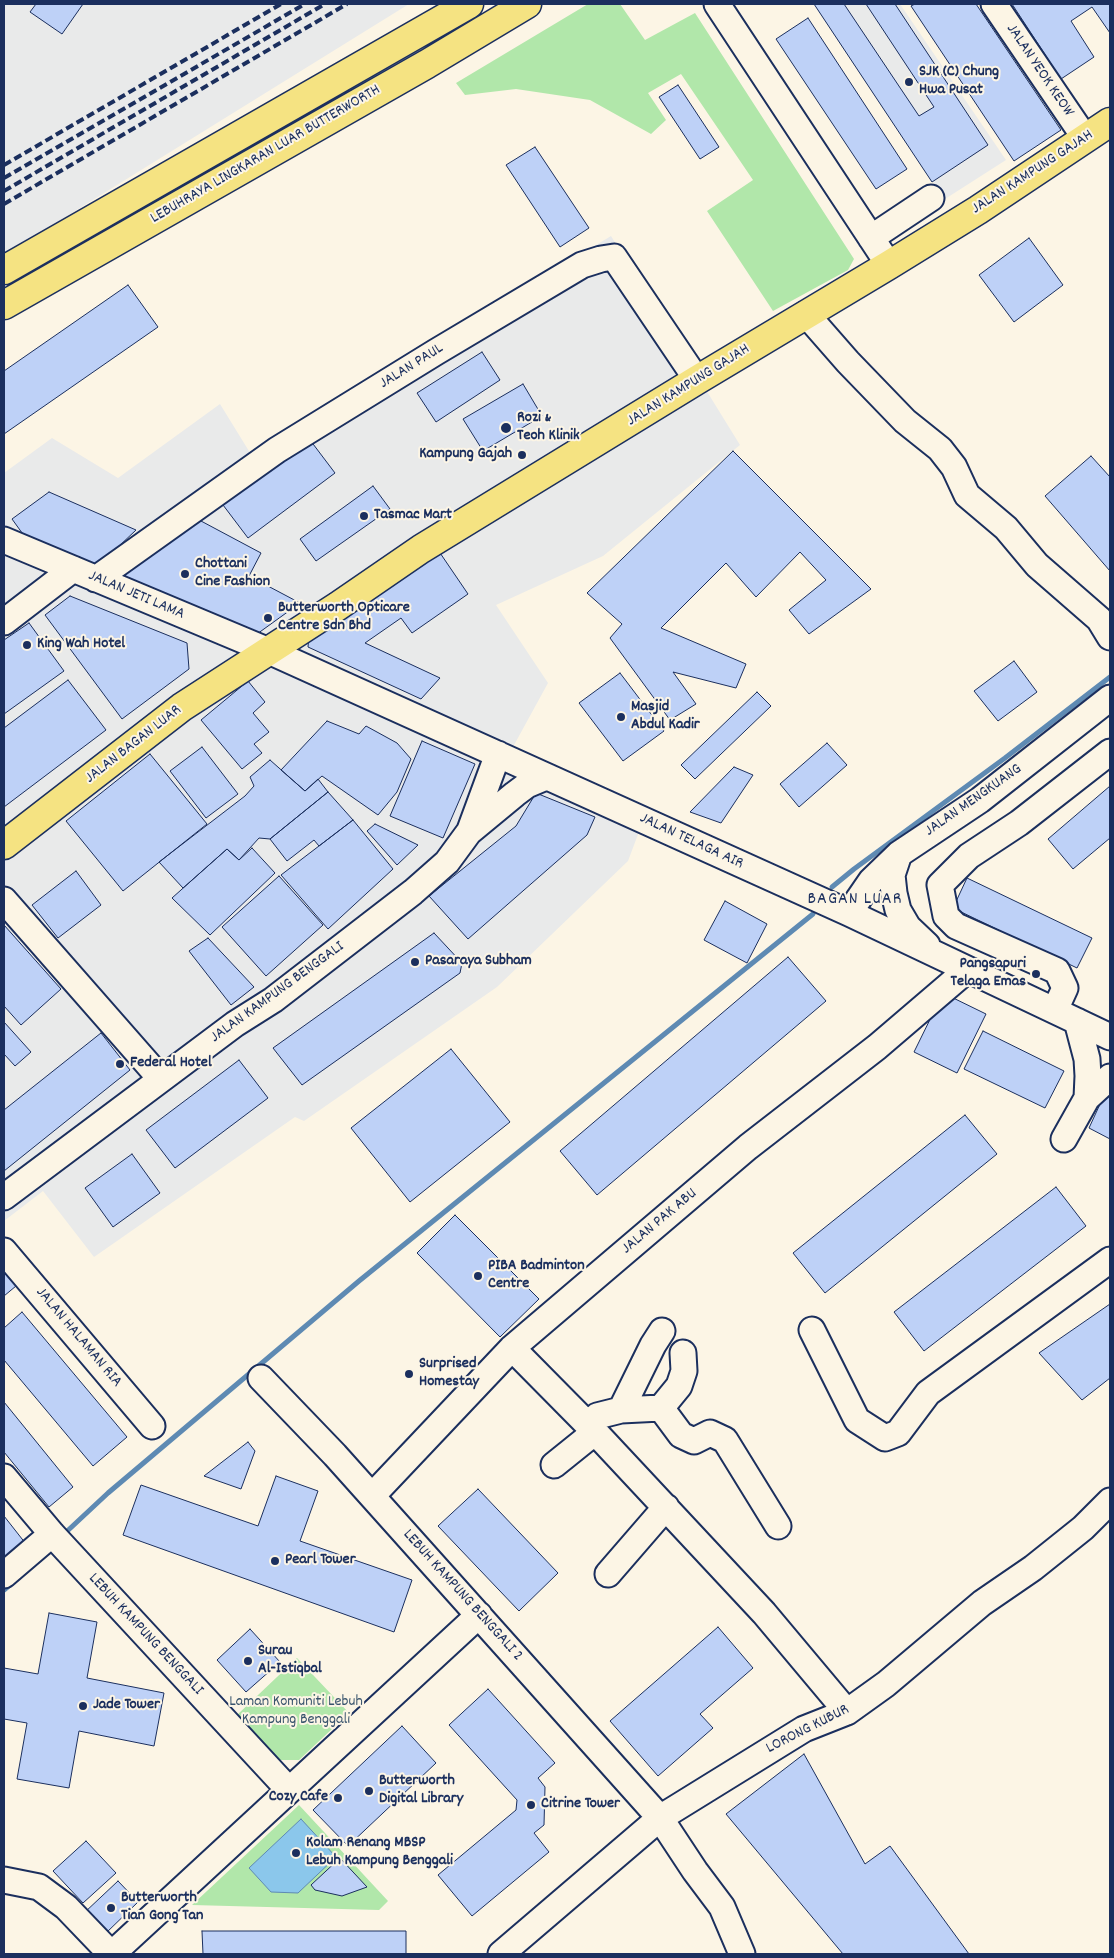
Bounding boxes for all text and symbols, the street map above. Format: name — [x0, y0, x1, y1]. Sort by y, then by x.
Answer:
street label: JALAN YEOK KEOW — [1001, 21, 1077, 121]
place label: SJK (C) Chung Hwa Pusat — [919, 63, 999, 101]
marker: SJK (C) Chung Hwa Pusat — [903, 76, 915, 88]
street label: LEBUHRAYA LINGKARAN LUAR BUTTERWORTH — [148, 81, 384, 229]
street label: JALAN KAMPUNG GAJAH — [969, 127, 1097, 219]
street label: JALAN PAUL — [377, 340, 447, 394]
street label: JALAN KAMPUNG GAJAH — [624, 340, 754, 432]
place label: Rozi & Teoh Klinik — [517, 409, 580, 447]
marker: Rozi & Teoh Klinik — [499, 421, 513, 435]
place label: Kampung Gajah — [419, 445, 512, 465]
marker: Kampung Gajah — [516, 449, 528, 461]
place label: Tasmac Mart — [374, 506, 452, 526]
marker: Tasmac Mart — [358, 510, 370, 522]
place label: Chottani Cine Fashion — [195, 555, 270, 593]
street label: JALAN JETI LAMA — [85, 567, 187, 625]
marker: Chottani Cine Fashion — [179, 568, 191, 580]
place label: Butterworth Opticare Centre Sdn Bhd — [278, 599, 410, 637]
marker: Butterworth Opticare Centre Sdn Bhd — [262, 612, 274, 624]
place label: King Wah Hotel — [37, 635, 125, 655]
marker: King Wah Hotel — [21, 639, 33, 651]
place label: Masjid Abdul Kadir — [631, 698, 700, 736]
street label: JALAN BAGAN LUAR — [82, 701, 186, 789]
marker: Masjid Abdul Kadir — [615, 711, 627, 723]
street label: JALAN MENGKUANG — [922, 760, 1026, 842]
street label: JALAN TELAGA AIR — [636, 810, 746, 874]
district label: BAGAN LUAR — [806, 890, 904, 912]
street label: JALAN KAMPUNG BENGGALI — [207, 938, 349, 1048]
place label: Pasaraya Subham — [425, 952, 532, 972]
place label: Pangsapuri Telaga Emas — [951, 955, 1026, 993]
marker: Pasaraya Subham — [409, 956, 421, 968]
marker: Pangsapuri Telaga Emas — [1030, 968, 1042, 980]
place label: Federal Hotel — [130, 1054, 212, 1074]
marker: Federal Hotel — [114, 1058, 126, 1070]
street label: JALAN PAK ABU — [618, 1185, 702, 1259]
place label: PIBA Badminton Centre — [488, 1257, 585, 1295]
marker: PIBA Badminton Centre — [472, 1270, 484, 1282]
street label: JALAN HALAMAN RIA — [31, 1284, 125, 1392]
place label: Surprised Homestay — [419, 1355, 479, 1393]
marker: Surprised Homestay — [403, 1368, 415, 1380]
street label: LEBUH KAMPUNG BENGGALI 2 — [398, 1526, 526, 1666]
place label: Pearl Tower — [285, 1551, 356, 1571]
marker: Pearl Tower — [269, 1555, 281, 1567]
street label: LEBUH KAMPUNG BENGGALI — [83, 1570, 207, 1700]
place label: Surau Al-Istiqbal — [258, 1642, 322, 1680]
marker: Surau Al-Istiqbal — [242, 1655, 254, 1667]
park label: Laman Komuniti Lebuh Kampung Benggali — [229, 1693, 363, 1731]
place label: Jade Tower — [93, 1696, 160, 1716]
marker: Jade Tower — [77, 1700, 89, 1712]
street label: LORONG KUBUR — [763, 1701, 853, 1759]
place label: Butterworth Digital Library — [379, 1772, 463, 1810]
marker: Butterworth Digital Library — [363, 1785, 375, 1797]
place label: Cozy Cafe — [269, 1788, 328, 1808]
marker: Cozy Cafe — [332, 1792, 344, 1804]
place label: Citrine Tower — [541, 1795, 620, 1815]
marker: Citrine Tower — [525, 1799, 537, 1811]
place label: Kolam Renang MBSP Lebuh Kampung Benggali — [306, 1834, 453, 1872]
marker: Kolam Renang MBSP Lebuh Kampung Benggali — [290, 1847, 302, 1859]
place label: Butterworth Tian Gong Tan — [121, 1889, 203, 1927]
marker: Butterworth Tian Gong Tan — [105, 1902, 117, 1914]

